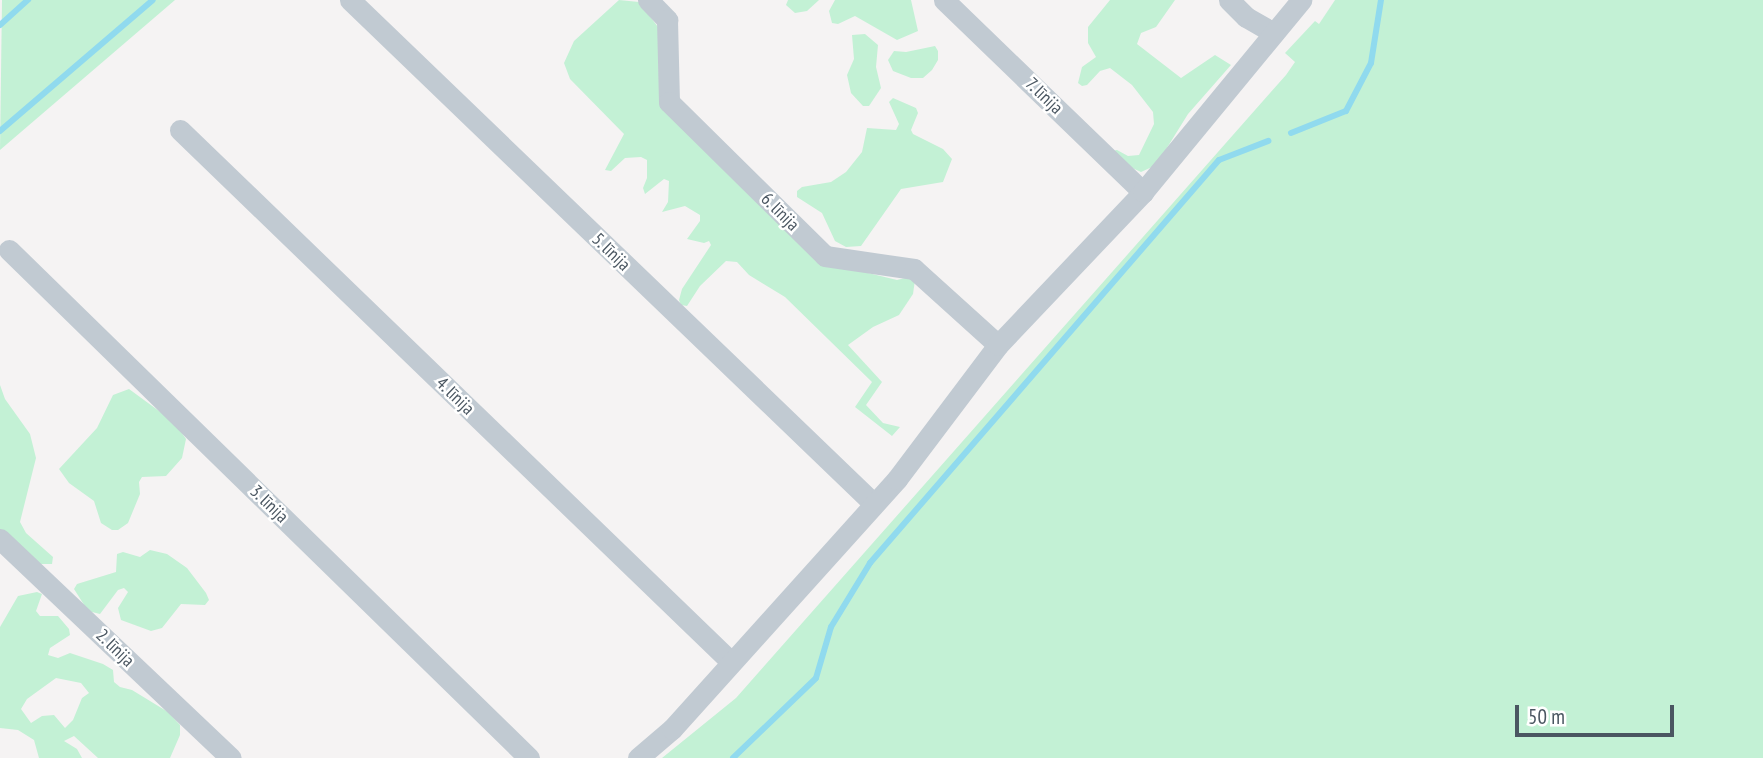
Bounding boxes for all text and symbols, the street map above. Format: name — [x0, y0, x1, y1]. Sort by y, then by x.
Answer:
street label: 7. līnija — [1021, 73, 1067, 119]
street label: 6. līnija — [756, 188, 804, 236]
street label: 5. līnija — [587, 228, 635, 276]
street label: 4. līnija — [431, 372, 479, 420]
street label: 3. līnija — [245, 480, 293, 528]
street label: 2. līnija — [91, 624, 139, 672]
scale bar — [1518, 692, 1677, 736]
text: 50 m — [1528, 703, 1565, 730]

